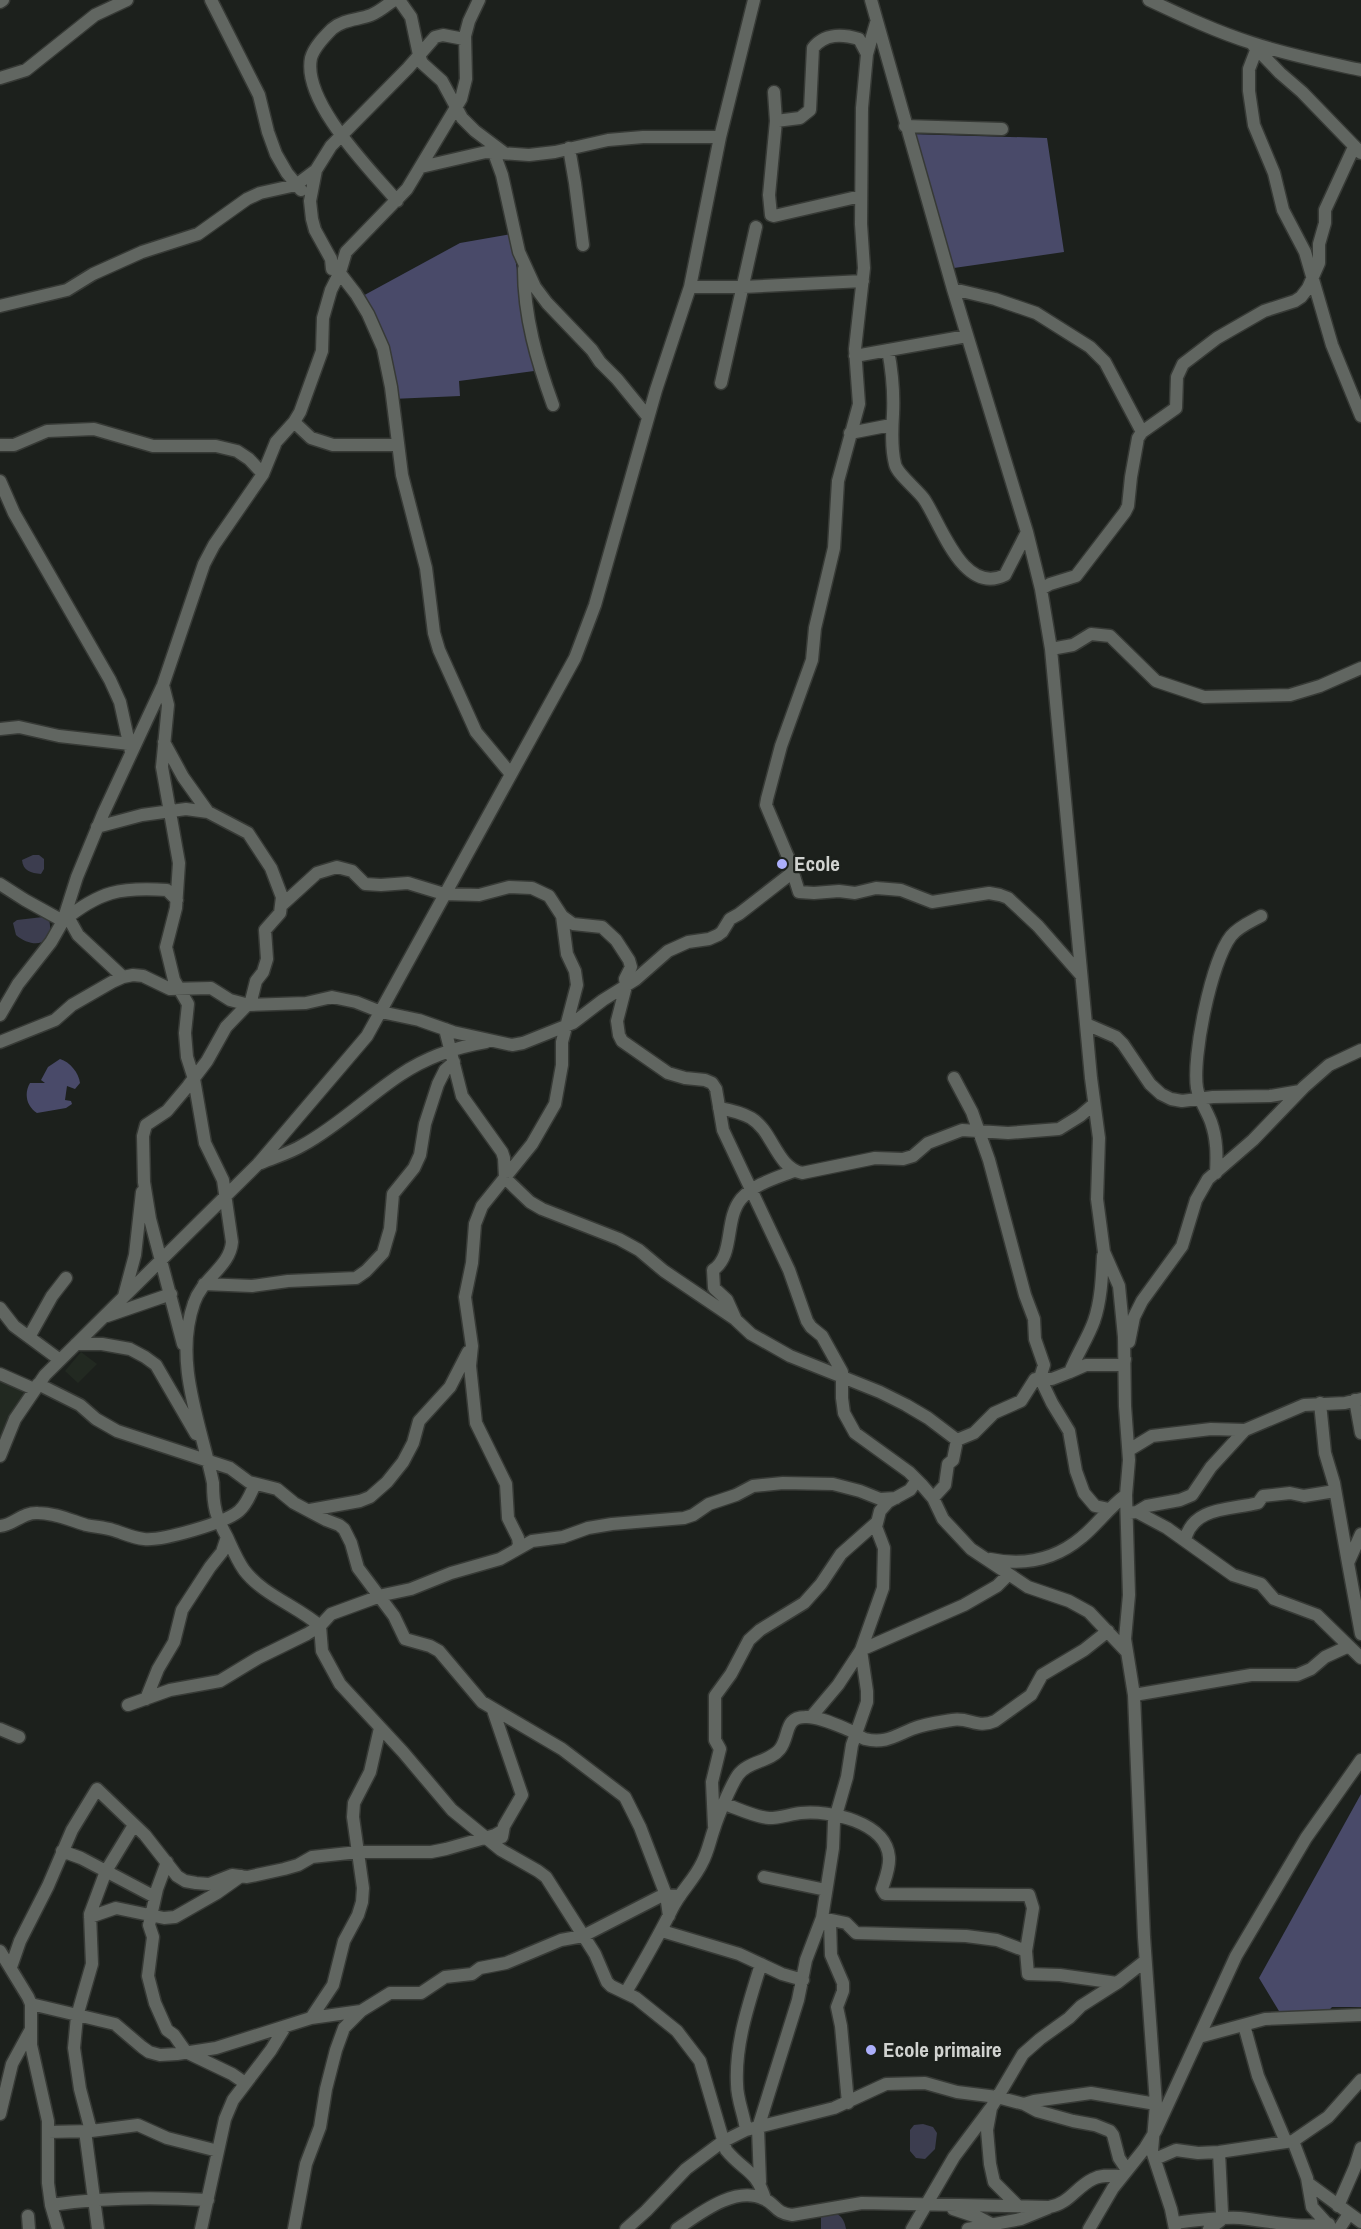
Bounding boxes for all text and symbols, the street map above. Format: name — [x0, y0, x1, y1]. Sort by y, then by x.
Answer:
place label: Ecole — [794, 849, 840, 878]
marker: Ecole — [775, 857, 789, 871]
place label: Ecole primaire — [883, 2035, 1002, 2064]
marker: Ecole primaire — [864, 2043, 878, 2057]

